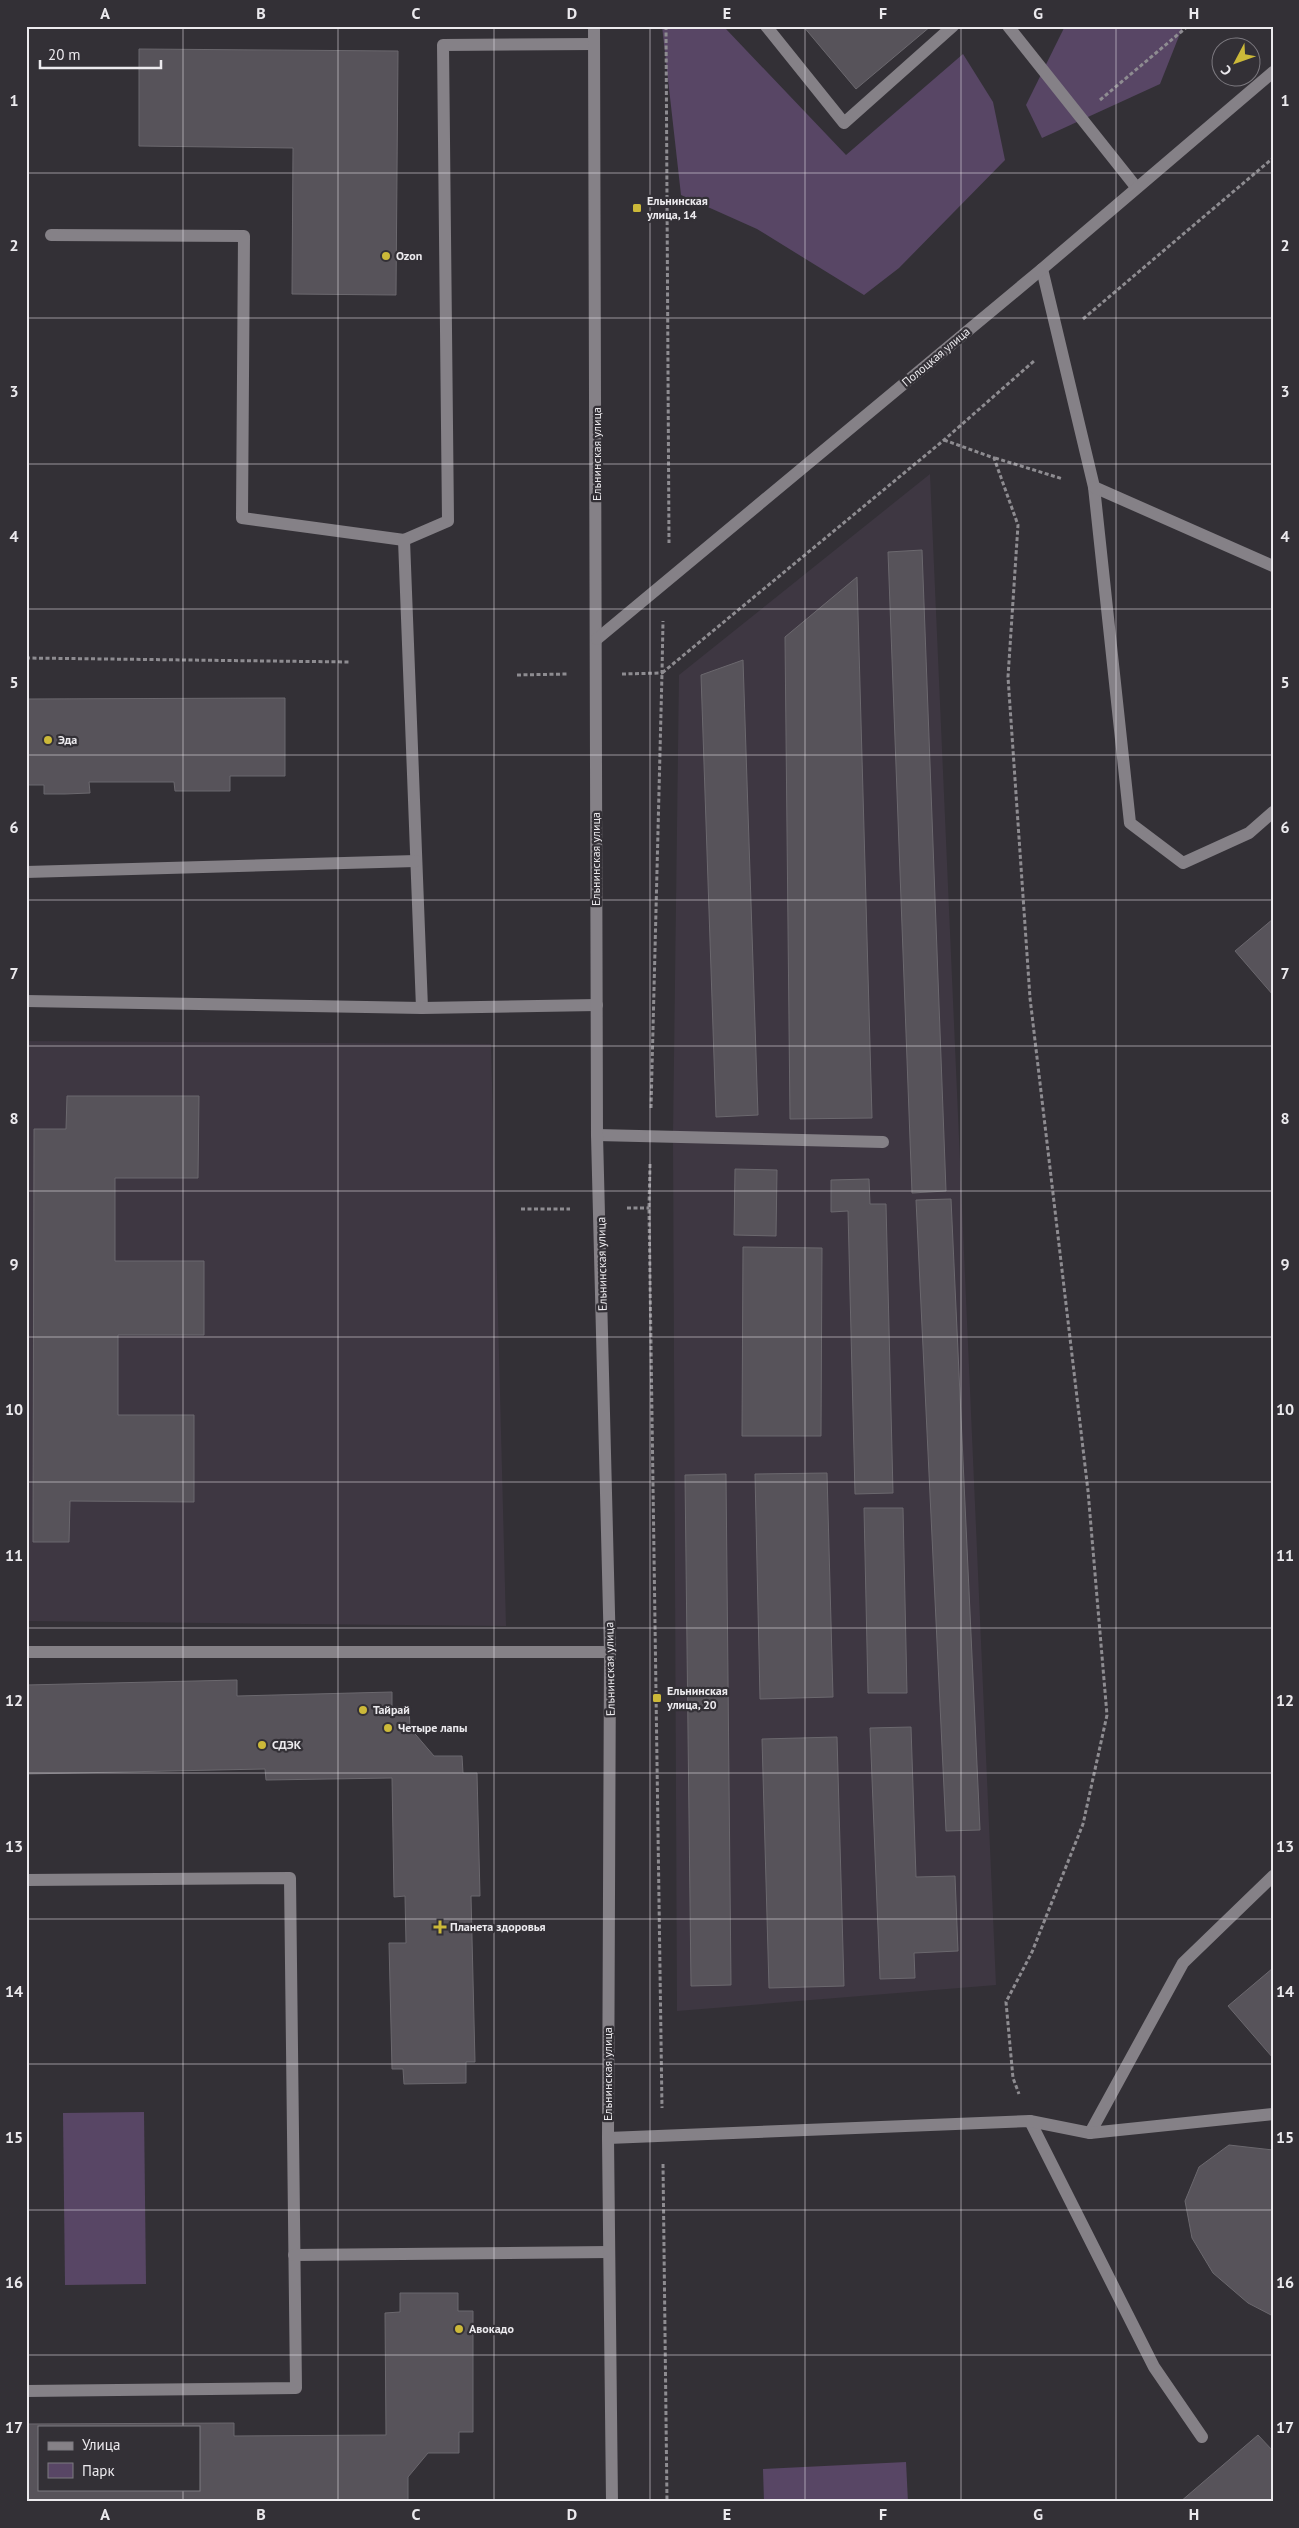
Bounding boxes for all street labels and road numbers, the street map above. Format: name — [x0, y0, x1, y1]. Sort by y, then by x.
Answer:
street label: Полоцкая улица — [899, 324, 973, 390]
street label: Ельнинская улица — [589, 407, 604, 501]
street label: Ельнинская улица — [588, 812, 603, 906]
street label: Ельнинская улица — [593, 1217, 610, 1311]
street label: Ельнинская улица — [601, 1622, 618, 1716]
street label: Ельнинская улица — [600, 2027, 615, 2121]

